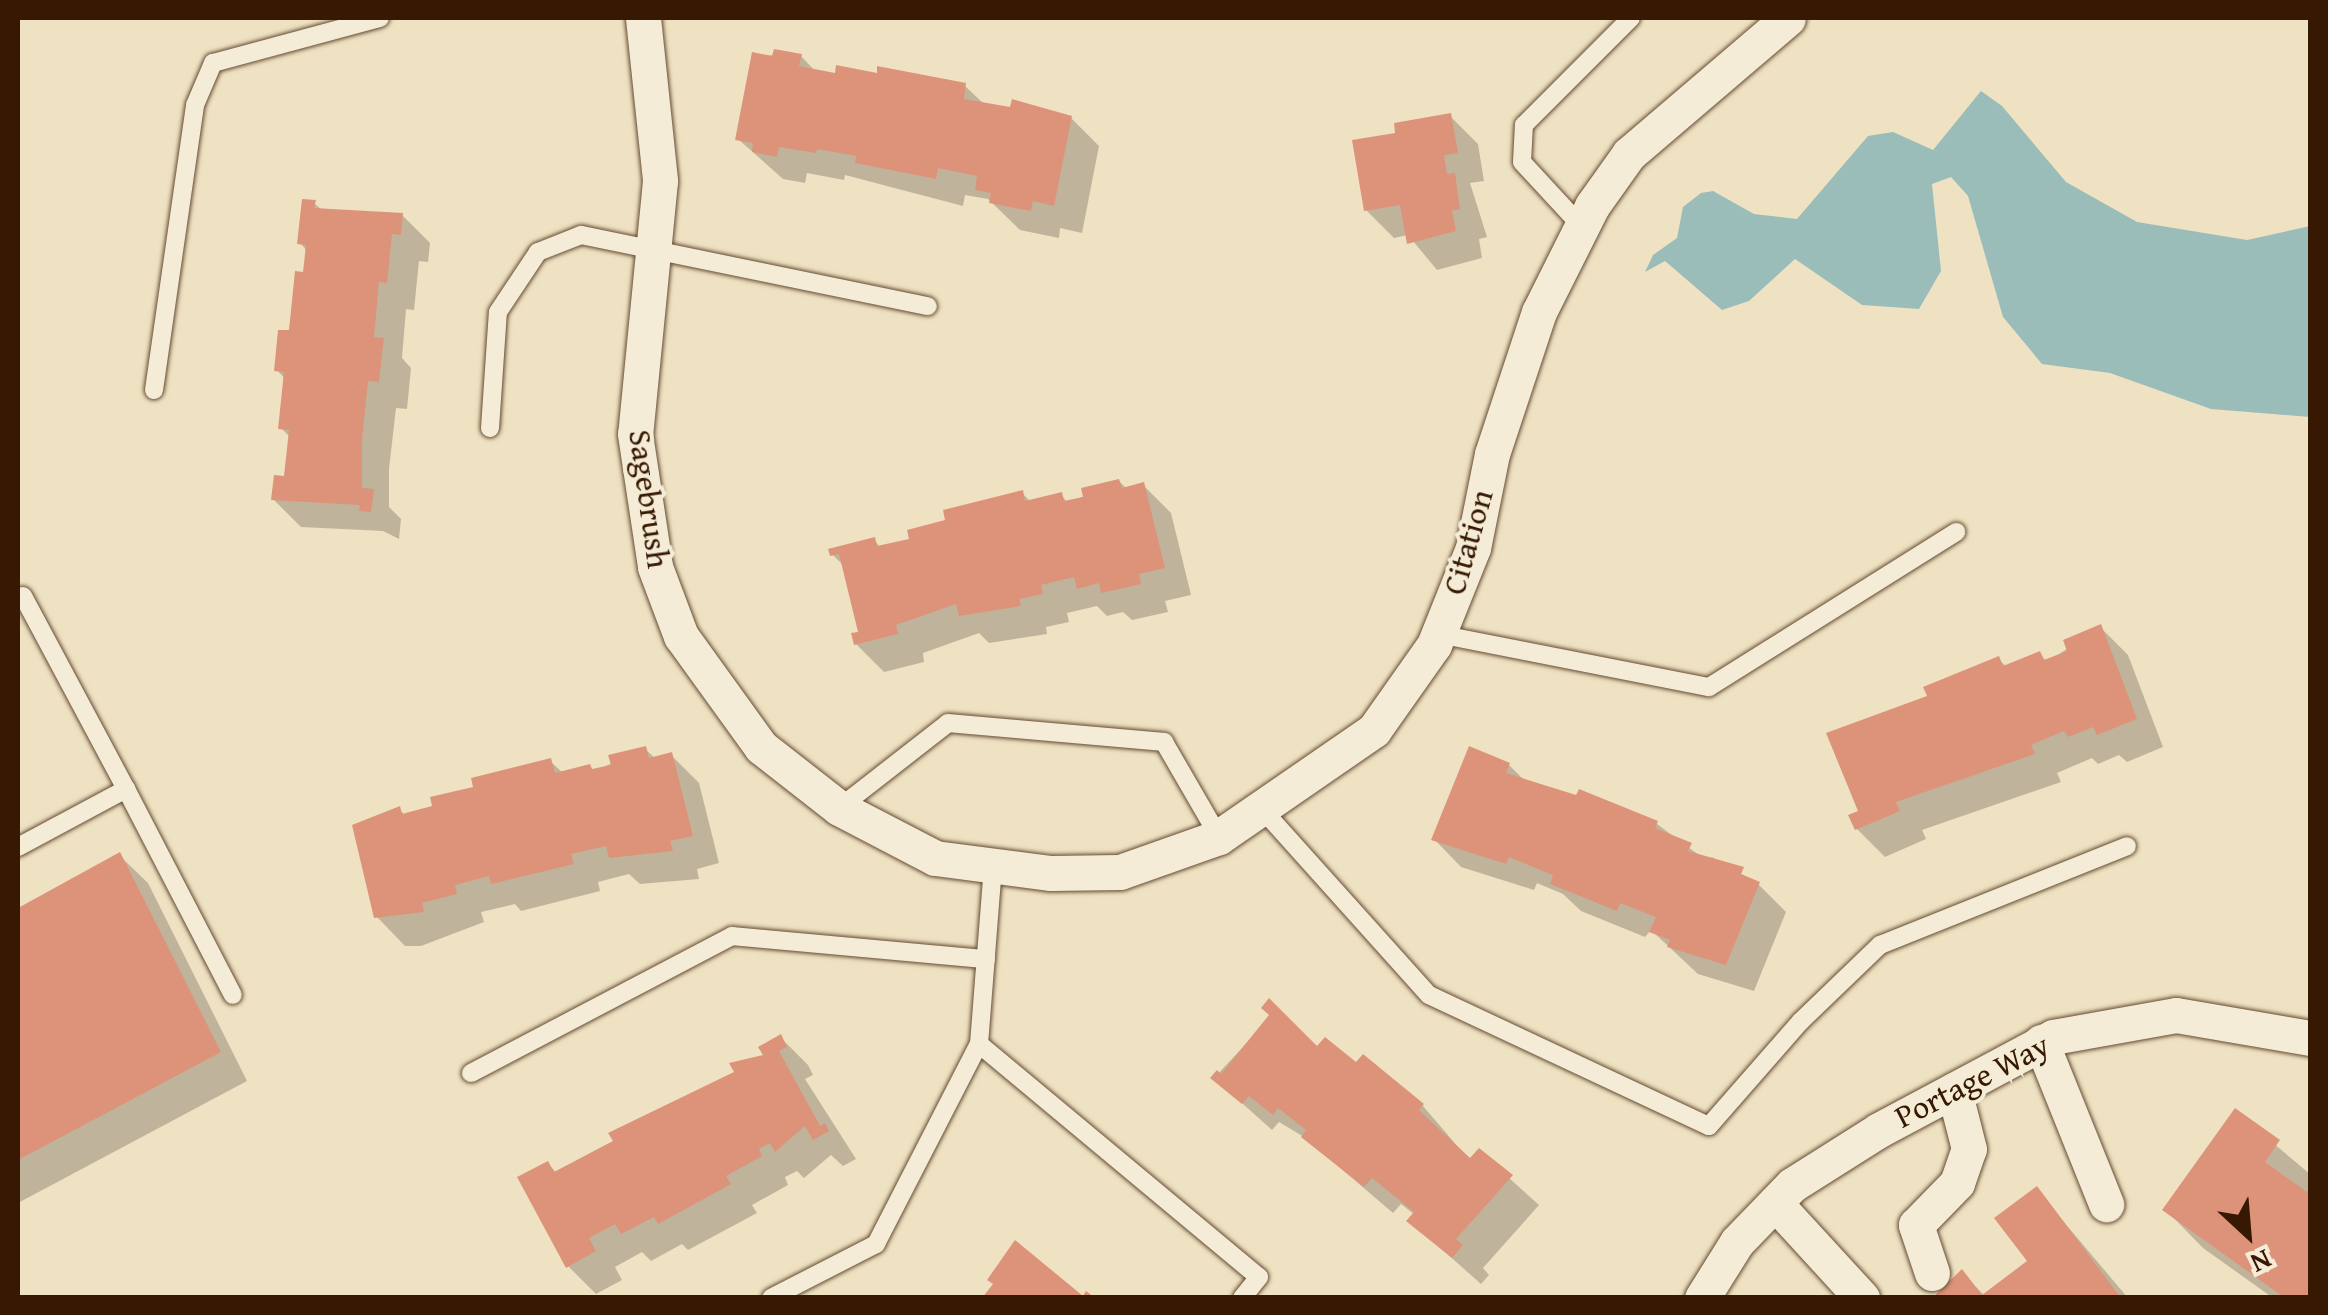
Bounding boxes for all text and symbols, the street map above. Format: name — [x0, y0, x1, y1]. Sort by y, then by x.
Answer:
street label: Sagebrush — [620, 427, 678, 571]
street label: Citation — [1435, 485, 1501, 599]
street label: Portage Way — [1888, 1026, 2056, 1136]
north arrow — [2198, 1185, 2298, 1285]
text: N — [2244, 1240, 2279, 1285]

